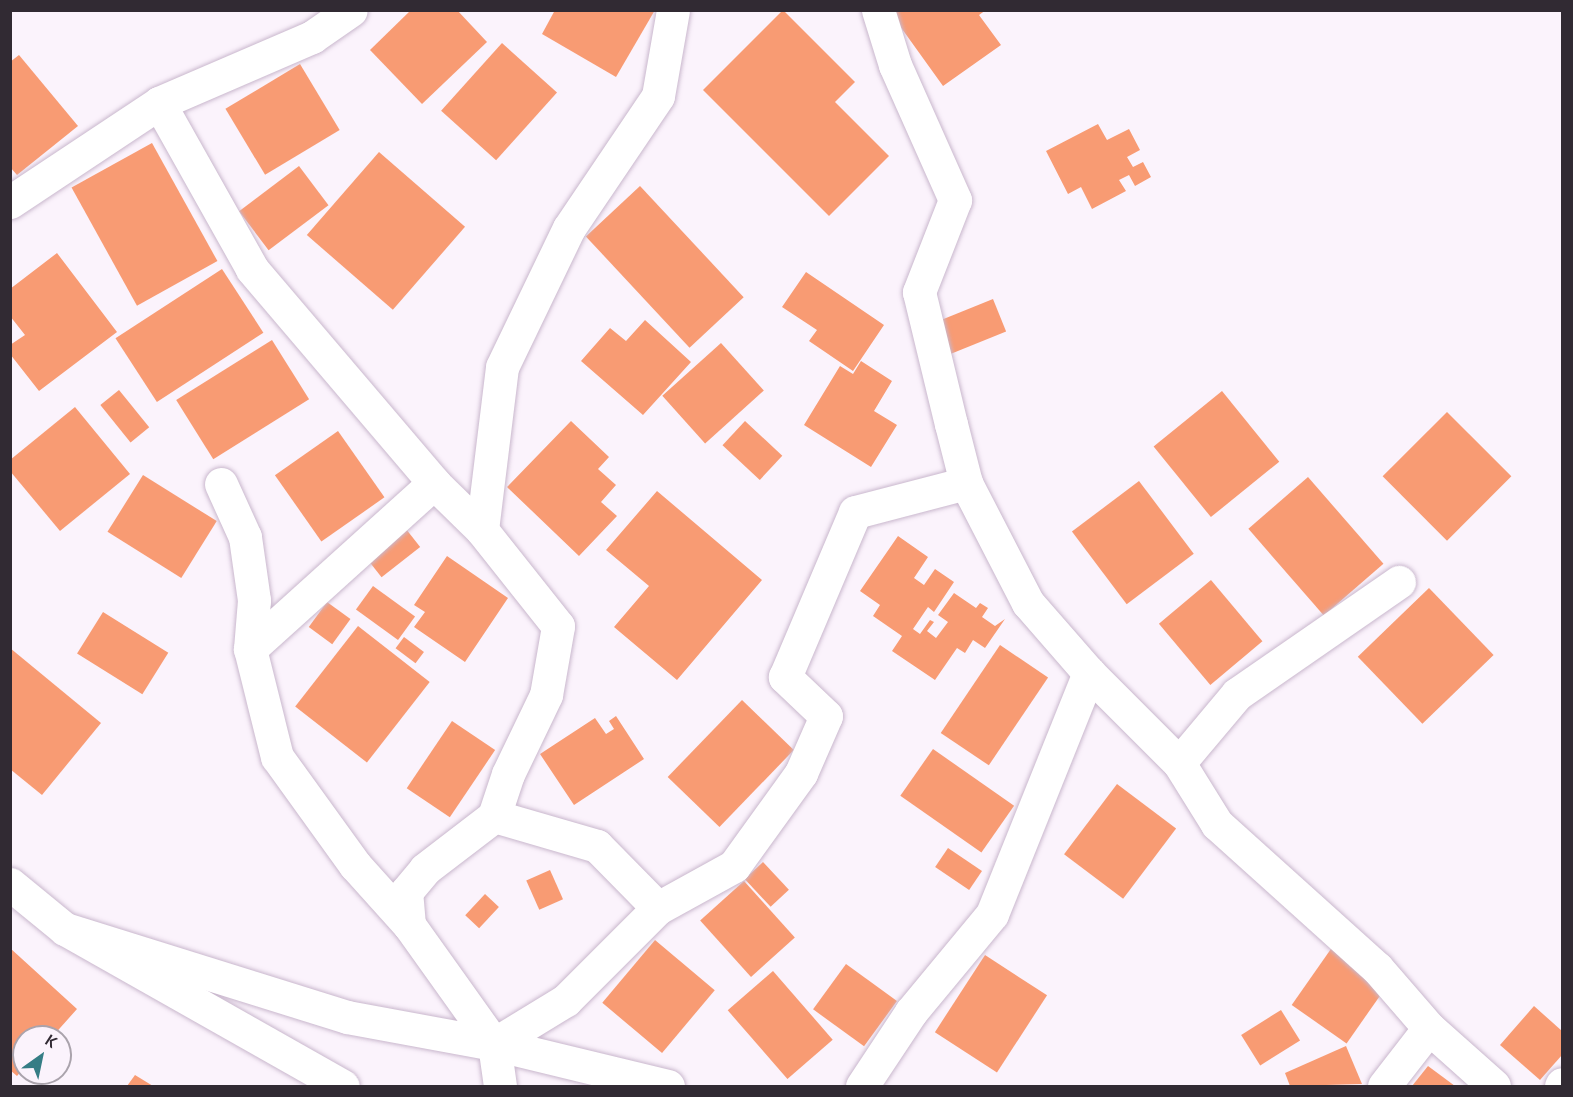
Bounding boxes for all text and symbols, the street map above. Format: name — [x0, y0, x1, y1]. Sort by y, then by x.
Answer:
north arrow — [12, 1025, 72, 1085]
text: K — [42, 1030, 60, 1052]

